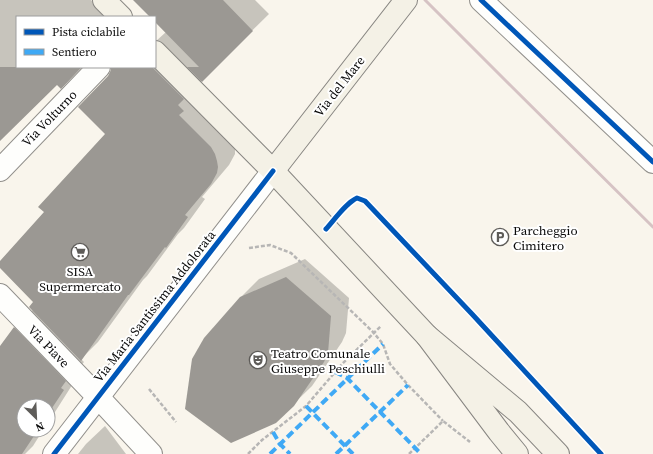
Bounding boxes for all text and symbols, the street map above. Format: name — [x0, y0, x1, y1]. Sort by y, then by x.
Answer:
legend — [16, 16, 156, 68]
text: Pista ciclabile — [52, 24, 126, 40]
text: Sentiero — [52, 44, 97, 60]
street label: Via del Mare — [310, 52, 369, 120]
street label: Via Volturno — [18, 86, 81, 150]
place label: Parcheggio Cimitero — [513, 222, 578, 254]
street label: Via Maria Santissima Addolorata — [90, 226, 219, 386]
parking icon: Parcheggio Cimitero — [490, 227, 510, 247]
supermarket icon: SISA Supermercato — [70, 242, 90, 262]
place label: SISA Supermercato — [39, 263, 121, 295]
street label: Via Piave — [24, 321, 73, 372]
place label: Teatro Comunale Giuseppe Peschiulli — [271, 345, 385, 377]
theatre icon: Teatro Comunale Giuseppe Peschiulli — [248, 350, 268, 370]
north arrow — [16, 398, 56, 438]
text: N — [33, 418, 47, 435]

